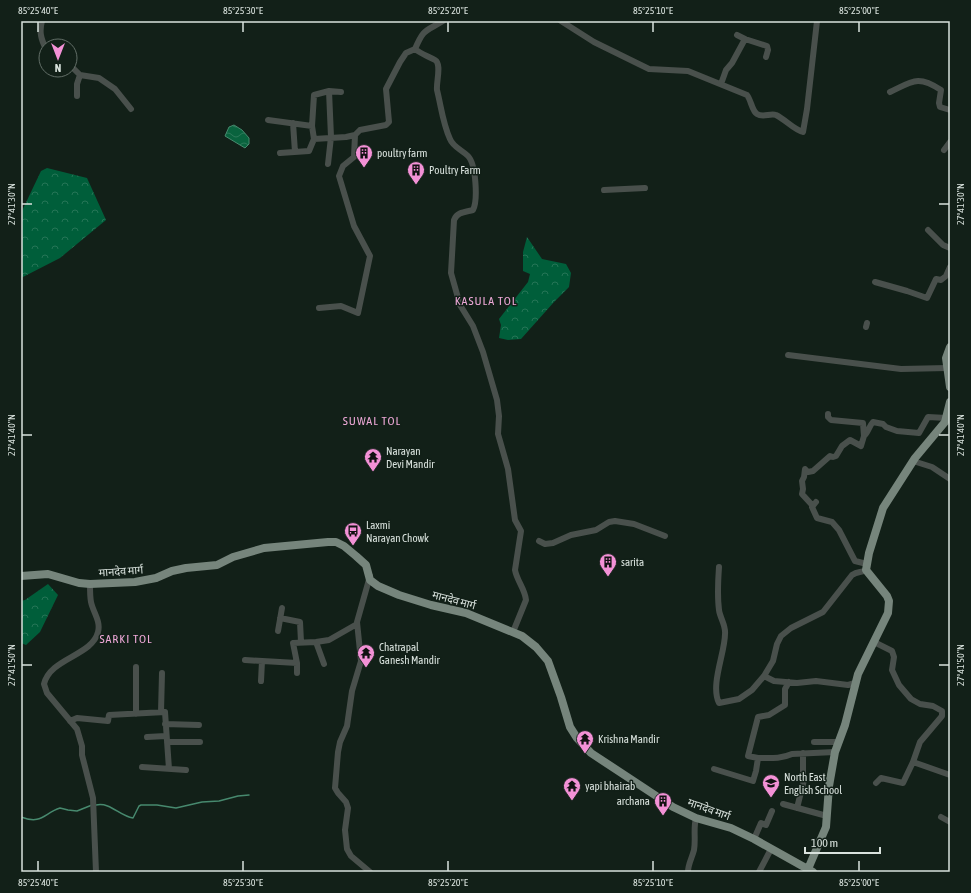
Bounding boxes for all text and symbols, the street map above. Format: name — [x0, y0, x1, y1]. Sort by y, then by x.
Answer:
text: 85°25'40"E — [18, 5, 59, 16]
text: 85°25'30"E — [223, 5, 264, 16]
text: 85°25'20"E — [428, 5, 469, 16]
text: 85°25'10"E — [633, 5, 674, 16]
text: 85°25'00"E — [839, 5, 880, 16]
north arrow — [38, 38, 78, 78]
text: N — [55, 62, 61, 74]
building icon: poultry farm — [354, 143, 374, 168]
place label: poultry farm — [377, 147, 427, 159]
building icon: Poultry Farm — [406, 160, 426, 185]
place label: Poultry Farm — [429, 164, 481, 176]
text: 27°41'30"N — [6, 183, 17, 225]
text: 27°41'30"N — [955, 183, 966, 225]
district label: KASULA TOL — [455, 294, 517, 308]
text: 27°41'40"N — [6, 414, 17, 456]
district label: SUWAL TOL — [343, 414, 401, 428]
text: 27°41'40"N — [955, 414, 966, 456]
place label: Narayan Devi Mandir — [386, 445, 435, 470]
temple icon: Narayan Devi Mandir — [363, 447, 383, 472]
place label: Laxmi Narayan Chowk — [366, 519, 429, 544]
bus stop icon: Laxmi Narayan Chowk — [343, 521, 363, 546]
building icon: sarita — [598, 552, 618, 577]
place label: sarita — [621, 556, 644, 568]
street label: मानदेव मार्ग — [98, 563, 145, 579]
street label: मानदेव मार्ग — [431, 588, 478, 612]
district label: SARKI TOL — [99, 632, 153, 646]
place label: Chatrapal Ganesh Mandir — [379, 641, 441, 666]
temple icon: Chatrapal Ganesh Mandir — [356, 643, 376, 668]
text: 27°41'50"N — [6, 644, 17, 686]
text: 27°41'50"N — [955, 644, 966, 686]
temple icon: Krishna Mandir — [575, 729, 595, 754]
place label: Krishna Mandir — [598, 733, 660, 745]
place label: North East English School — [784, 771, 842, 796]
school or university icon: North East English School — [761, 773, 781, 798]
temple icon: yapi bhairab — [562, 776, 582, 801]
place label: yapi bhairab — [585, 780, 635, 792]
building icon: archana — [653, 791, 673, 816]
place label: archana — [617, 795, 650, 807]
street label: मानदेव मार्ग — [686, 796, 733, 823]
scale bar — [805, 829, 880, 855]
text: 100 m — [811, 836, 838, 850]
text: 85°25'40"E — [18, 877, 59, 888]
text: 85°25'30"E — [223, 877, 264, 888]
text: 85°25'20"E — [428, 877, 469, 888]
text: 85°25'10"E — [633, 877, 674, 888]
text: 85°25'00"E — [839, 877, 880, 888]

